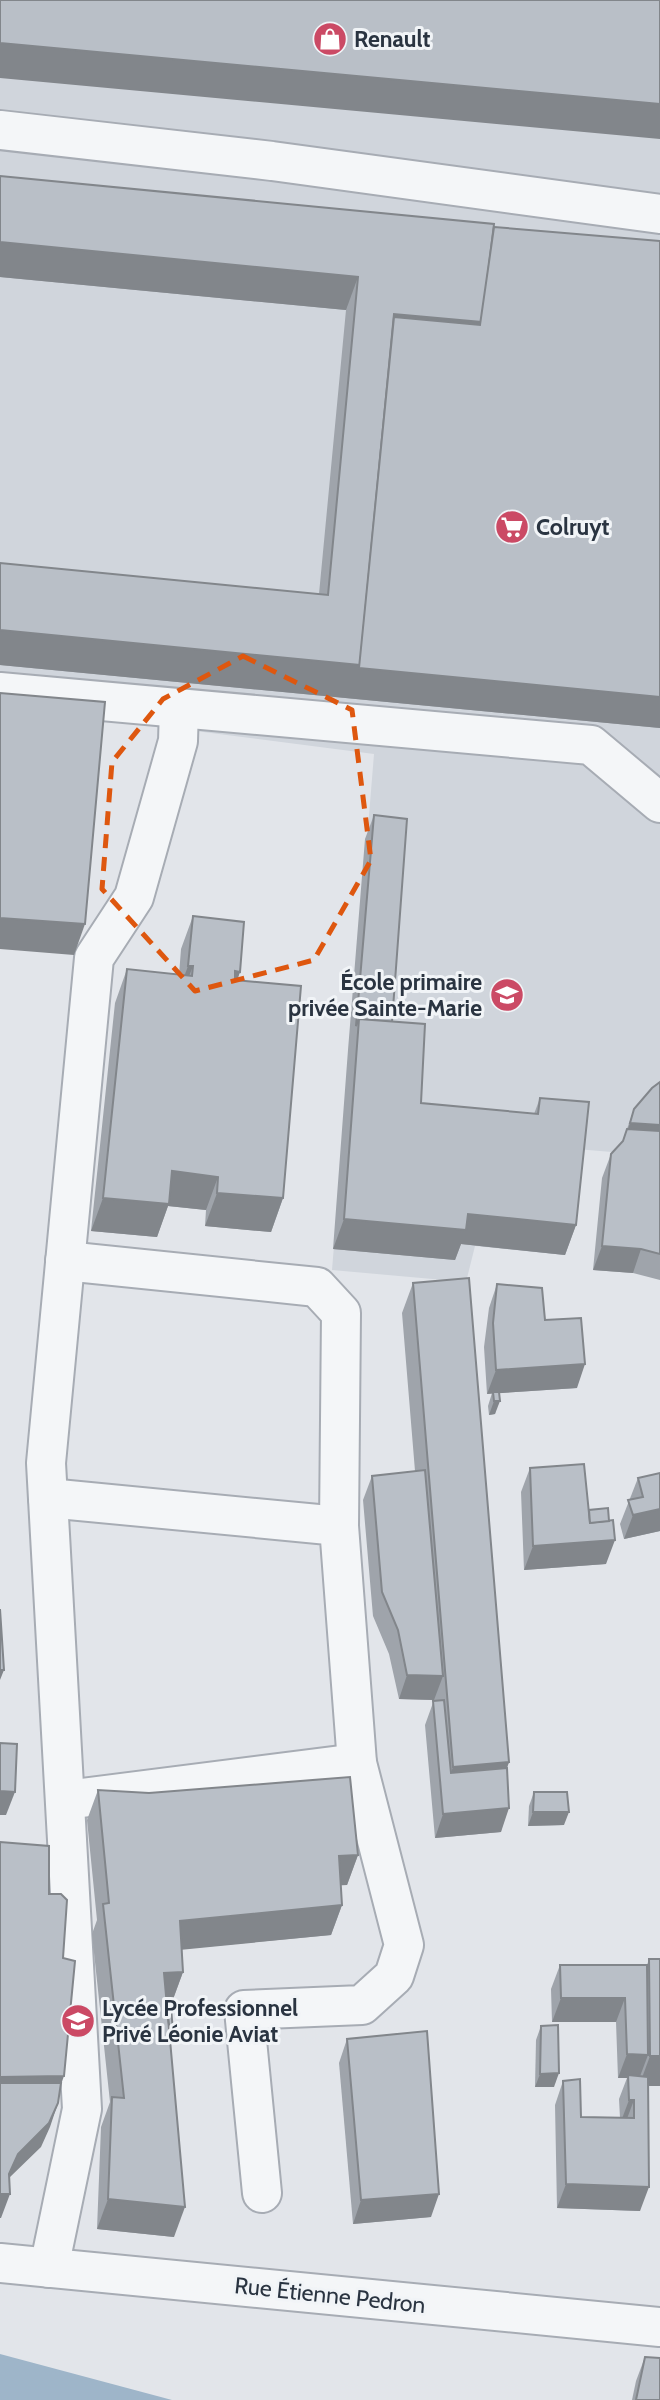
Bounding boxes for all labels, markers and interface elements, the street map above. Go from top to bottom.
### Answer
shop icon: Renault [311,20,349,58]
place label: Renault [354,25,430,53]
supermarket icon: Colruyt [493,508,531,546]
place label: Colruyt [536,513,610,541]
place label: École primaire privée Sainte-Marie [288,968,482,1022]
school or university icon: École primaire privée Sainte-Marie [488,976,526,1014]
place label: Lycée Professionnel Privé Léonie Aviat [102,1994,298,2048]
school or university icon: Lycée Professionnel Privé Léonie Aviat [59,2002,97,2040]
street label: Rue Étienne Pedron [233,2270,427,2319]

